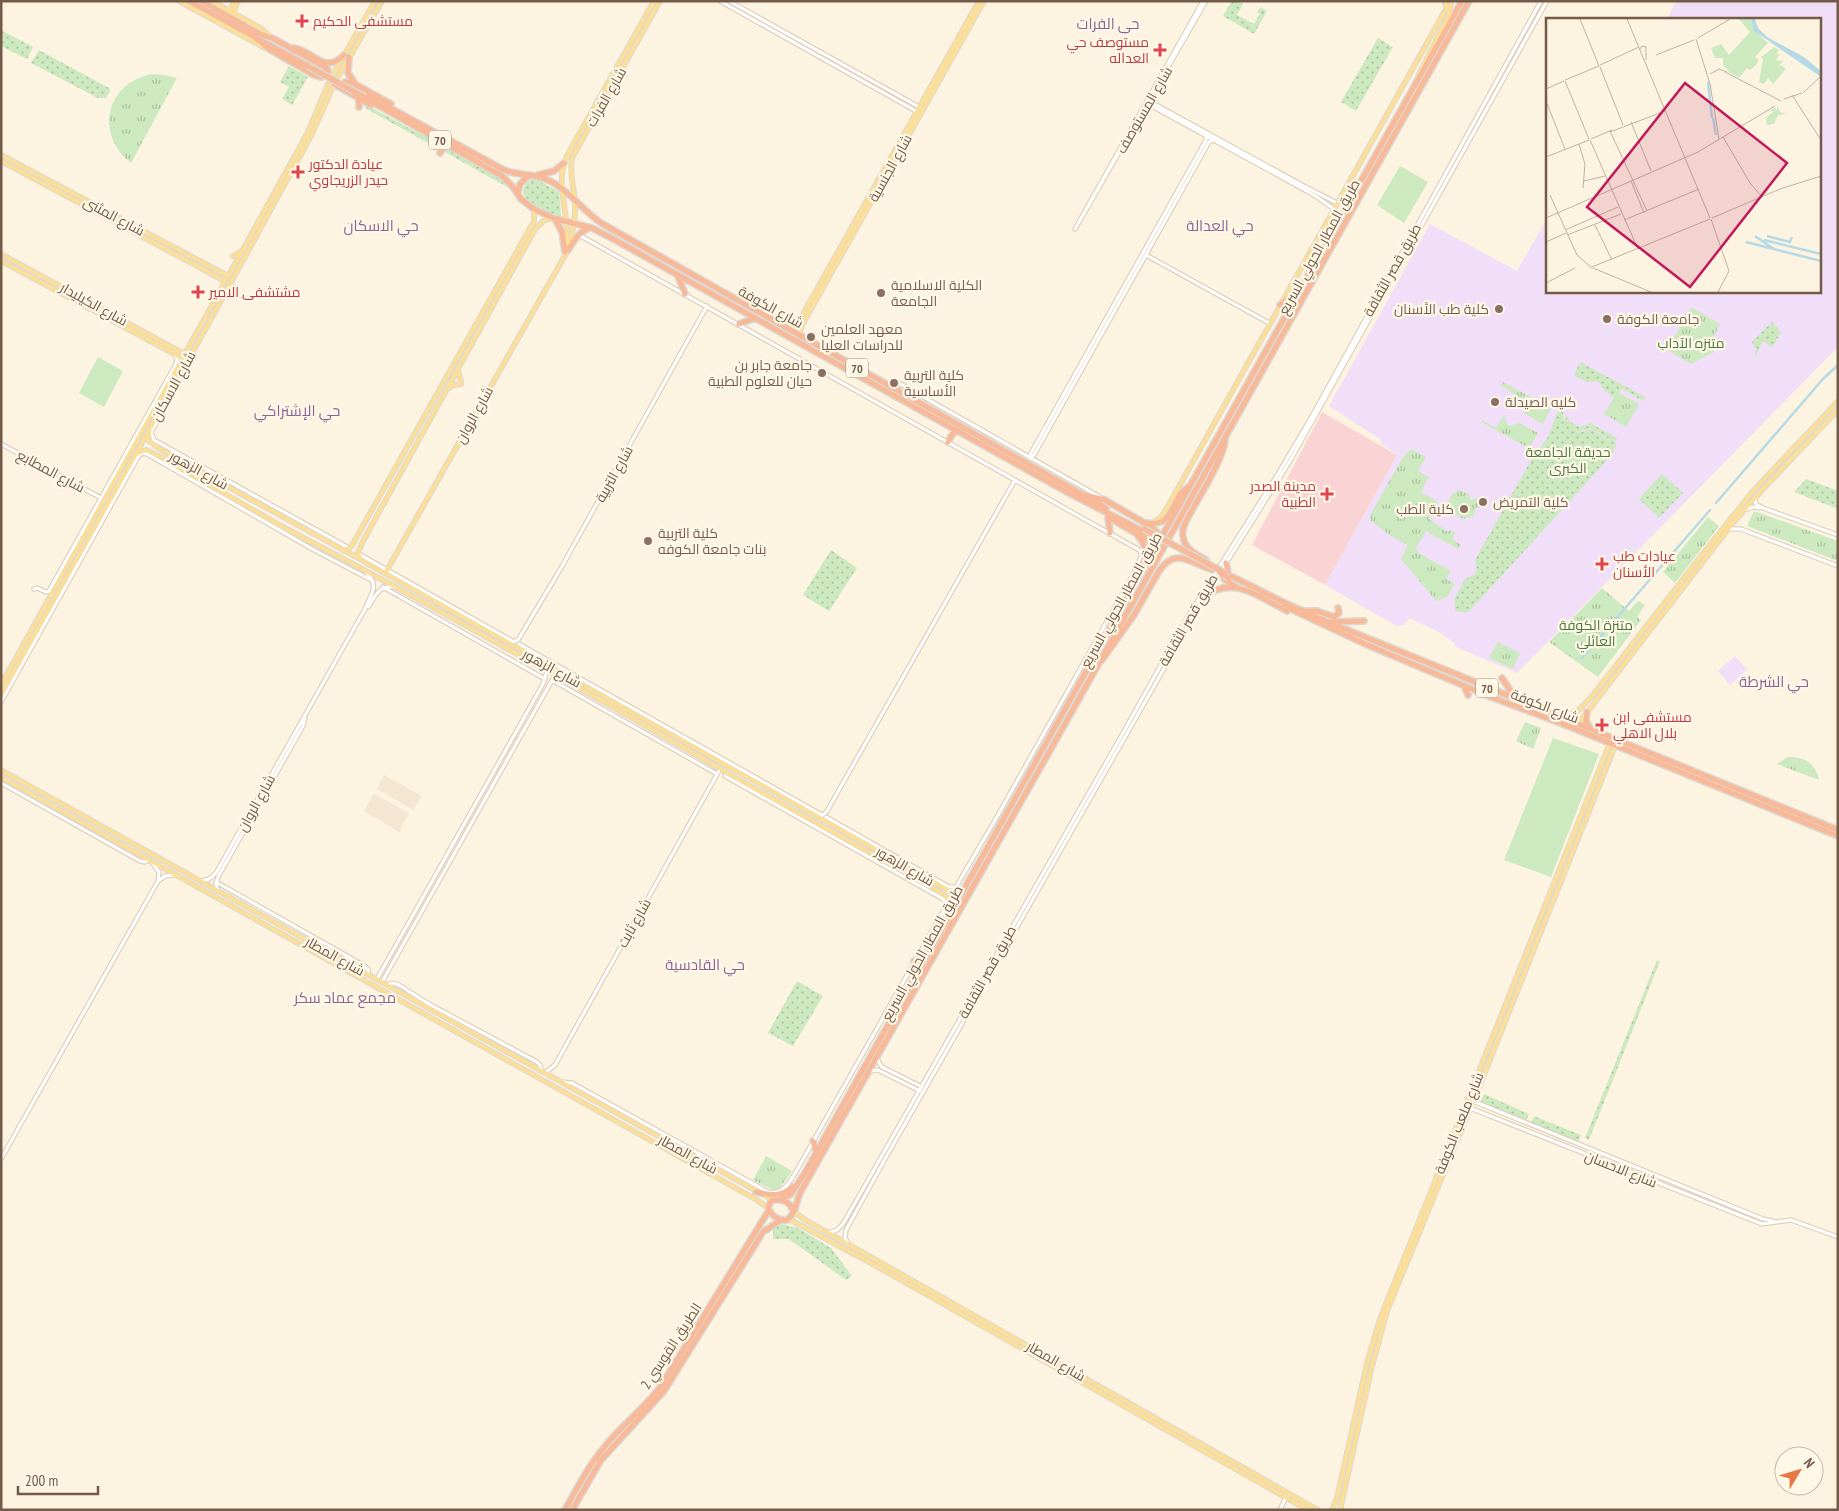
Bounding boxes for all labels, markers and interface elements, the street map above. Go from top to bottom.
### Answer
place label: مستشفى الحكيم [313,12,413,31]
marker: مستشفى الحكيم [295,14,309,28]
district label: حی الفرات [1077,14,1139,34]
inset map [1546,18,1822,292]
place label: مستوصف حي العداله [1066,33,1149,67]
marker: مستوصف حي العداله [1153,43,1167,57]
street label: شارع المستوصف [1112,63,1176,157]
street label: شارع الفرات [582,64,630,130]
road number: 70 [429,130,451,150]
street label: شارع الجنسية [864,131,916,205]
place label: عيادة الدكتور حيدر الزريجاوي [308,155,388,192]
marker: عيادة الدكتور حيدر الزريجاوي [291,165,305,179]
street label: طريق المطار الحولي السريع [1274,176,1366,319]
street label: شارع المثنى [80,192,148,240]
district label: حي الاسكان [343,216,419,238]
district label: حي العدالة [1186,216,1254,238]
street label: طريق قصر الثقافة [1359,220,1425,320]
place label: الكلية الاسلامية الجامعة [891,276,982,310]
street label: شارع الكيليدار [56,278,131,330]
street label: شارع الكوفة [735,282,807,332]
place label: مشتشفى الامير [208,283,301,301]
marker: مشتشفى الامير [191,285,205,299]
marker: الكلية الاسلامية الجامعة [875,287,887,299]
place label: كلية طب الأسنان [1394,300,1489,318]
marker: كلية طب الأسنان [1493,303,1505,315]
place label: جامعة الكوفة [1617,310,1699,328]
marker: جامعة الكوفة [1601,313,1613,325]
place label: معهد العلمين للدراسات العليا [821,320,903,354]
marker: معهد العلمين للدراسات العليا [805,331,817,343]
park label: متنزه الآداب [1658,334,1724,352]
street label: شارع الاسكان [146,348,200,424]
place label: جامعة جابر بن حيان للعلوم الطبية [708,356,812,391]
road number: 70 [846,358,868,378]
place label: كلية التربية الأساسية [904,366,964,400]
marker: جامعة جابر بن حيان للعلوم الطبية [816,367,828,379]
marker: كلية التربية الأساسية [888,377,900,389]
street label: شارع الروان [451,383,497,447]
place label: كليه الصيدلة [1505,393,1576,411]
marker: كليه الصيدلة [1489,396,1501,408]
district label: حي الإشتراكي [254,401,340,423]
street label: شارع التربية [591,443,637,505]
park label: حديقة الجامعة الكبرى [1525,443,1611,477]
street label: شارع المطابع [14,446,88,496]
street label: شارع الزهور [165,446,232,494]
place label: مدينة الصدر الطبية [1249,477,1316,511]
marker: مدينة الصدر الطبية [1320,487,1334,501]
place label: كلية التمريض [1493,493,1569,511]
marker: كلية التمريض [1477,496,1489,508]
place label: كلية الطب [1396,500,1454,518]
marker: كلية الطب [1458,503,1470,515]
place label: كلية التربية بنات جامعة الكوفه [658,524,766,558]
street label: طريق المطار الحولي السريع [1076,529,1168,672]
marker: كلية التربية بنات جامعة الكوفه [642,535,654,547]
place label: عيادات طب الأسنان [1613,547,1676,581]
marker: عيادات طب الأسنان [1595,557,1609,571]
street label: طريق قصر الثقافة [1154,571,1222,669]
park label: متنزة الكوفة العائلي [1559,616,1633,653]
street label: شارع الزهور [518,644,585,692]
district label: حي الشرطة [1739,672,1809,694]
road number: 70 [1476,678,1498,698]
street label: شارع الكوفة [1508,685,1582,727]
place label: مستشفى ابن بلال الاهلي [1613,708,1692,745]
marker: مستشفى ابن بلال الاهلي [1595,718,1609,732]
street label: شارع الروان [233,771,279,835]
street label: شارع الزهور [872,841,938,890]
street label: طريق المطار الحولي السريع [877,882,969,1025]
street label: شارع ثابت [613,895,655,951]
street label: طريق قصر الثقافة [954,922,1020,1022]
street label: شارع المطار [301,932,368,980]
district label: حي القادسية [665,955,745,977]
district label: مجمع عماد سكر [293,988,396,1009]
street label: شارع ملعب الكوفة [1430,1069,1488,1177]
street label: شارع المطار [654,1130,721,1178]
street label: شارع الاحسان [1582,1146,1660,1192]
street label: الطريق القوسي 2 [636,1299,707,1394]
street label: شارع المطار [1022,1336,1089,1385]
north arrow [1774,1446,1824,1496]
text: N [1800,1454,1819,1472]
scale bar [18,1464,98,1496]
text: 200 m [25,1471,58,1490]

